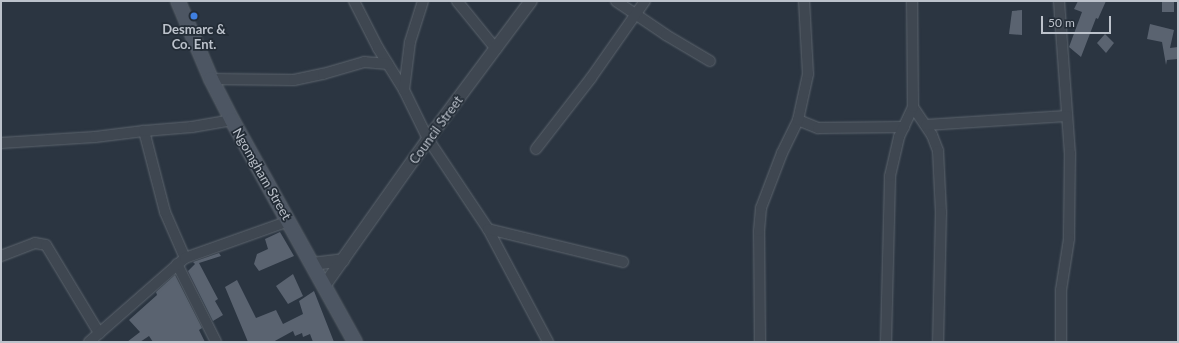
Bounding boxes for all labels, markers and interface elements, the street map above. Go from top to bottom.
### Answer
scale bar [1043,8,1113,34]
marker: Desmarc & Co. Ent. [189,11,199,21]
text: 50 m [1048,15,1075,30]
place label: Desmarc & Co. Ent. [162,22,226,53]
street label: Council Street [406,93,466,167]
street label: Ngomgham Street [229,125,295,223]

